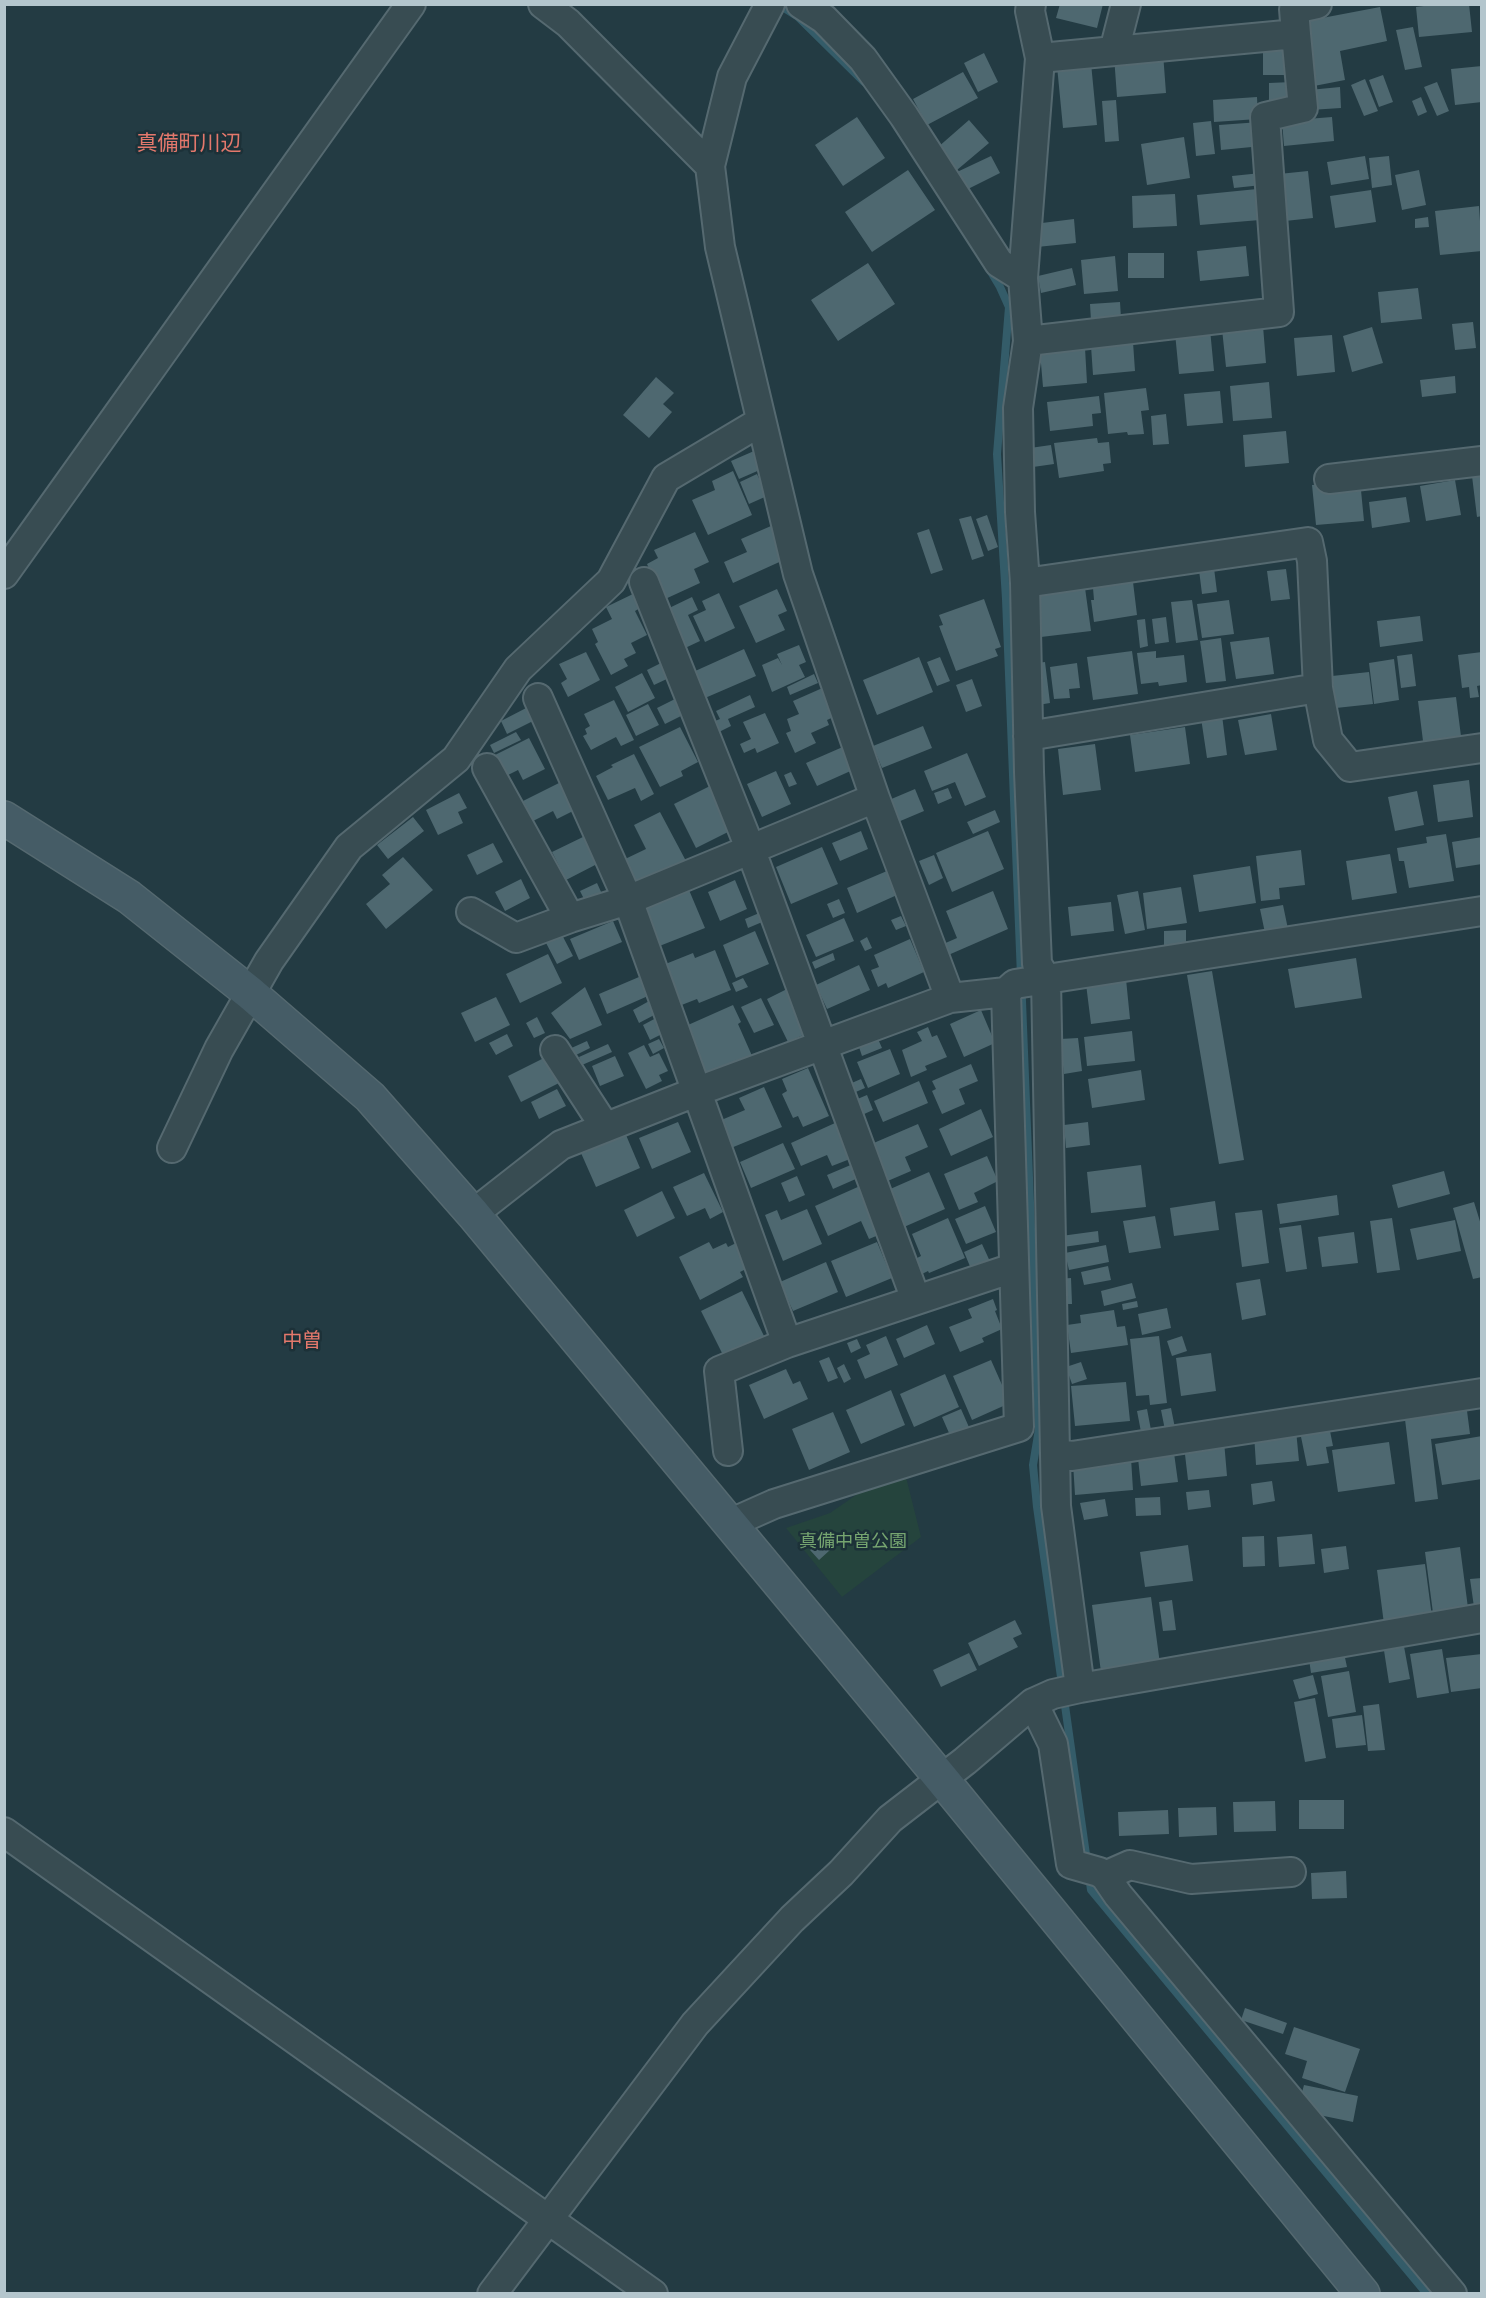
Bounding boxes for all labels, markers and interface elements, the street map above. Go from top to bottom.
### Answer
district label: 真備町川辺 [137,132,241,158]
district label: 中曽 [282,1330,322,1354]
park label: 真備中曽公園 [799,1531,907,1553]

